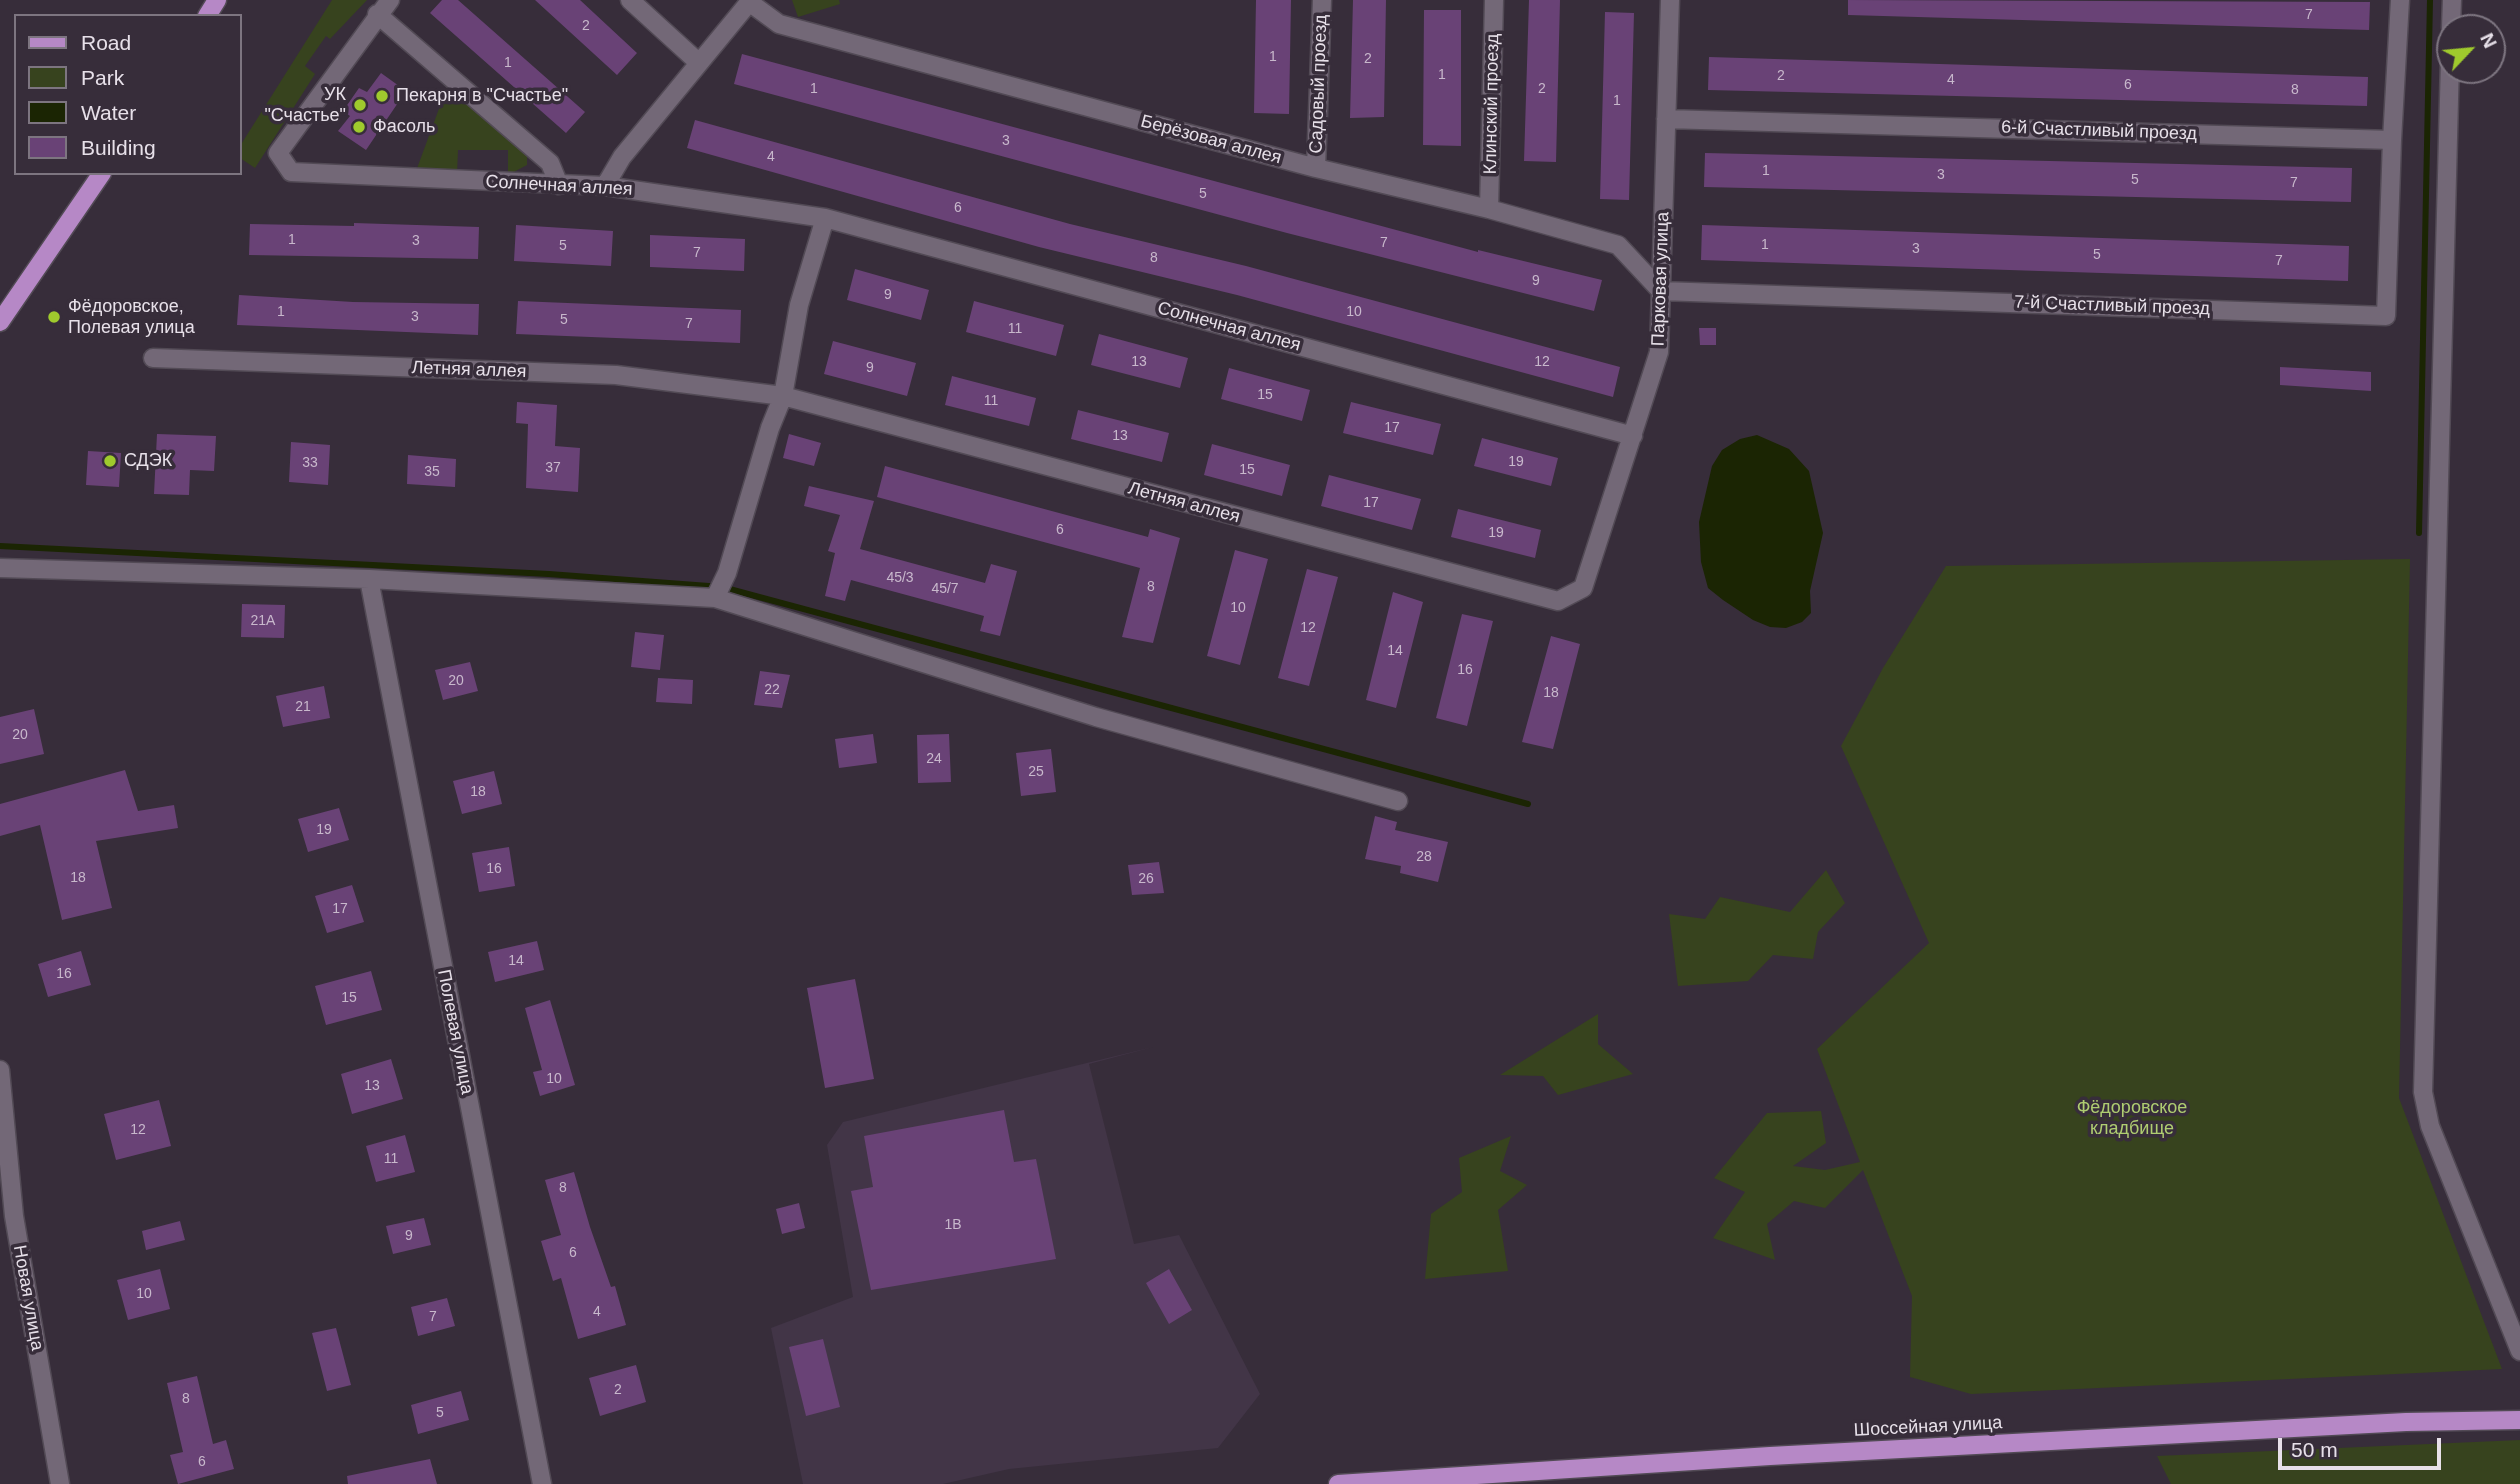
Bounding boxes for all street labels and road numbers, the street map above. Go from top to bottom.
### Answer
street label: Садовый проезд [1306,14,1332,154]
street label: Клинский проезд [1480,33,1504,175]
street label: Берёзовая аллея [1138,111,1284,169]
street label: 6-й Счастливый проезд [2001,117,2197,145]
street label: Солнечная аллея [485,171,633,201]
street label: Парковая улица [1648,211,1674,347]
street label: 7-й Счастливый проезд [2014,292,2210,320]
street label: Солнечная аллея [1155,298,1303,356]
street label: Летняя аллея [411,357,527,383]
street label: Летняя аллея [1126,478,1242,528]
street label: Полевая улица [432,968,478,1096]
street label: Новая улица [8,1244,48,1352]
street label: Шоссейная улица [1853,1412,2003,1442]

